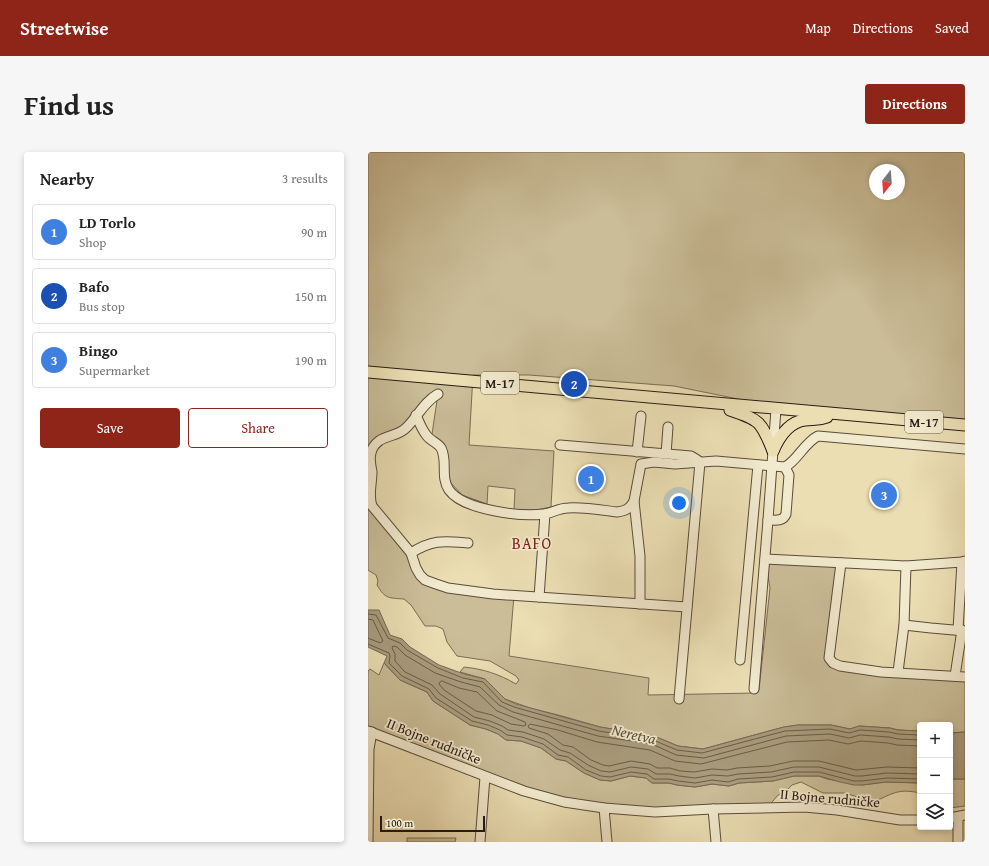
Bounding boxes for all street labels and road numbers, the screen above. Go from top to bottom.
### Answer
road number: M-17 [481,372,519,394]
road number: M-17 [905,411,943,433]
street label: II Bojne rudničke [384,713,485,769]
street label: II Bojne rudničke [779,784,881,812]

